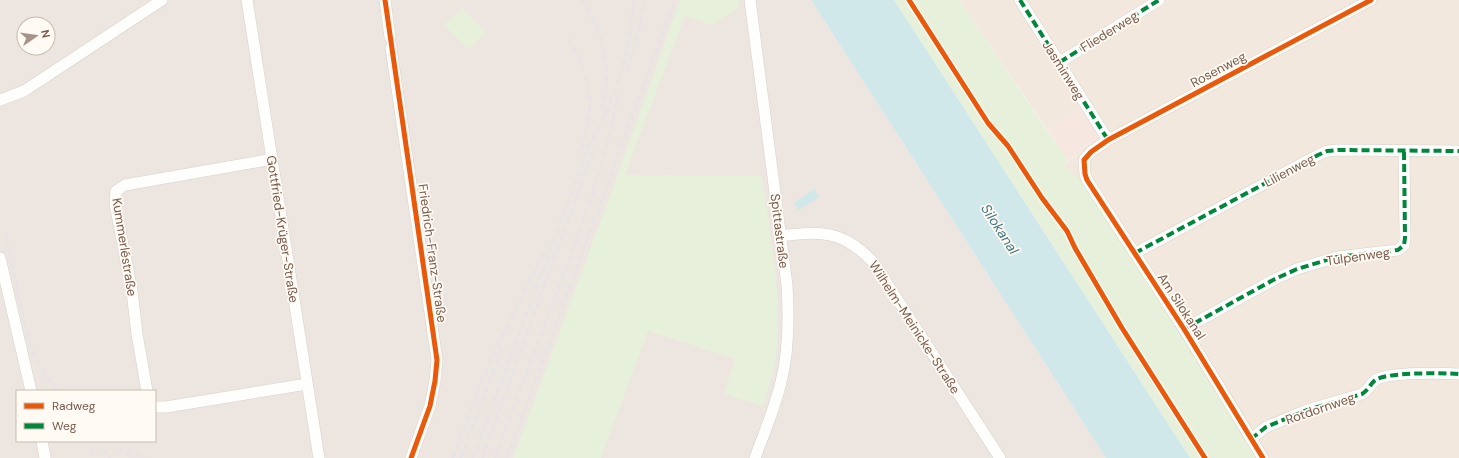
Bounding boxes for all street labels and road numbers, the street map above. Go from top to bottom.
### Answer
street label: Fliederweg [1077,7,1141,56]
street label: Jasminweg [1039,38,1088,103]
street label: Rosenweg [1187,48,1249,91]
street label: Lilienweg [1261,150,1318,191]
street label: Gottfried-Krüger-Straße [262,154,303,304]
street label: Friedrich-Franz-Straße [414,183,451,324]
street label: Spittastraße [766,193,793,269]
street label: Kummerléstraße [108,197,141,298]
street label: Tulpenweg [1325,244,1391,269]
street label: Wilhelm-Meinicke-Straße [865,258,964,397]
street label: Am Silokanal [1154,270,1209,343]
street label: Rotdornweg [1283,389,1357,428]

